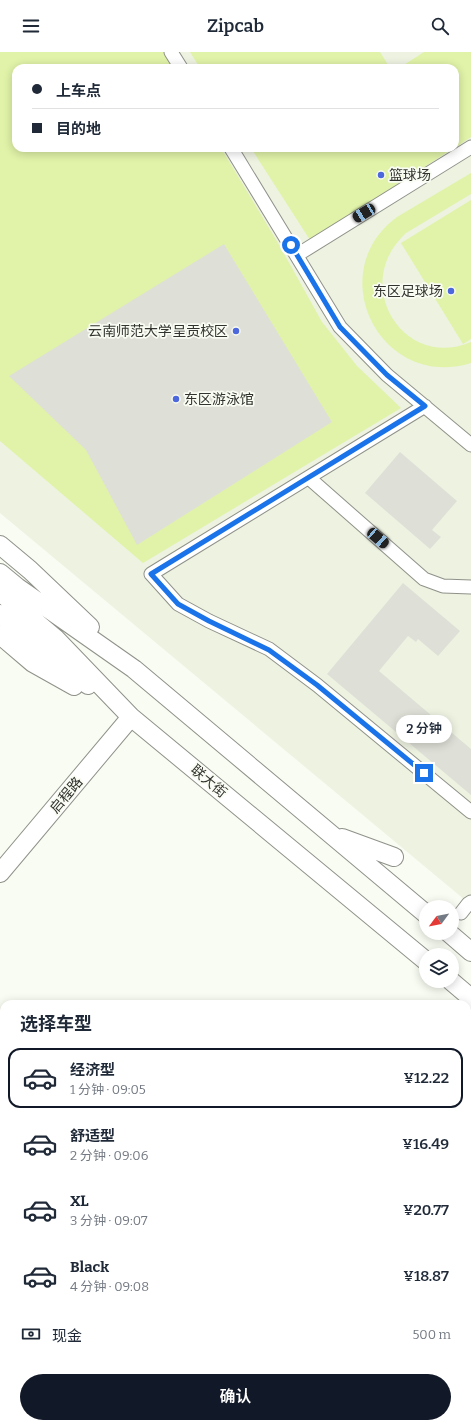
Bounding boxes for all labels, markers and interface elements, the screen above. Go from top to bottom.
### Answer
icon: menu [20,15,42,37]
text: Zipcab [207,15,264,37]
icon: search [429,15,451,37]
text: 上车点 [56,82,101,100]
text: 目的地 [56,120,101,138]
place label: 篮球场 [389,167,431,184]
marker: 篮球场 [376,170,386,180]
car [351,202,377,224]
route start [282,236,300,254]
place label: 东区足球场 [373,283,443,300]
marker: 东区足球场 [446,286,456,296]
place label: 云南师范大学呈贡校区 [88,323,228,340]
marker: 云南师范大学呈贡校区 [231,326,241,336]
place label: 东区游泳馆 [184,391,254,408]
marker: 东区游泳馆 [171,394,181,404]
car [365,526,391,550]
callout: 2 分钟 [396,715,452,743]
text: 2 分钟 [406,721,442,736]
street label: 联大街 [187,761,230,801]
route end [415,764,433,782]
street label: 启程路 [46,774,86,817]
north arrow [419,900,459,940]
map controls [419,900,459,988]
button: layers [419,948,459,988]
text: 选择车型 [20,1013,92,1035]
icon: car [22,1060,58,1096]
text: 经济型 [70,1061,115,1079]
text: ¥12.22 [404,1069,449,1087]
text: 1 分钟 · 09:05 [70,1082,146,1097]
icon: car [22,1126,58,1162]
text: 舒适型 [70,1127,115,1145]
text: ¥16.49 [402,1135,449,1153]
text: 2 分钟 · 09:06 [70,1148,148,1163]
icon: car [22,1192,58,1228]
text: XL [70,1192,89,1210]
text: ¥20.77 [403,1201,449,1219]
text: 3 分钟 · 09:07 [70,1213,148,1228]
icon: car [22,1258,58,1294]
text: Black [70,1258,109,1276]
text: ¥18.87 [403,1267,449,1285]
text: 4 分钟 · 09:08 [70,1279,149,1294]
icon: cash [20,1323,42,1345]
text: 现金 [52,1327,82,1345]
text: 500 m [412,1327,451,1342]
button: 确认 [20,1374,451,1420]

